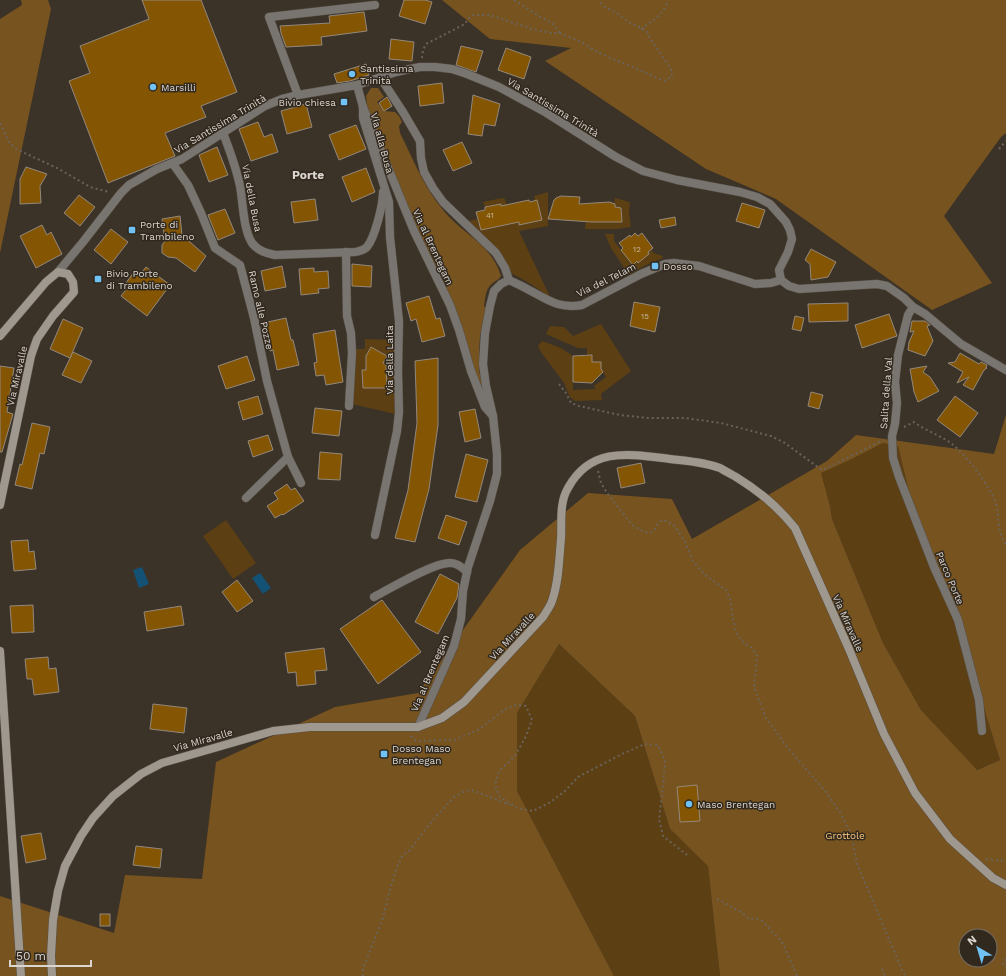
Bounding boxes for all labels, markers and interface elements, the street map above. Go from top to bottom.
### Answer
place label: Santissima Trinità [360,63,414,86]
marker: Santissima Trinità [347,69,357,79]
street label: Via Santissima Trinità [505,75,601,139]
marker: Marsilli [148,82,158,92]
place label: Marsilli [161,82,196,93]
street label: Via Santissima Trinità [172,92,268,156]
place label: Bivio chiesa [278,97,336,108]
marker: Bivio chiesa [339,97,349,107]
street label: Via alla Busa [369,112,395,175]
street label: Via della Busa [240,163,264,233]
district label: Porte [292,168,324,182]
street label: Via al Brentegam [411,207,455,287]
house number: 41 [486,211,494,220]
place label: Porte di Trambileno [140,219,194,242]
marker: Porte di Trambileno [127,225,137,235]
house number: 12 [633,245,641,254]
street label: Via del Telam [574,261,638,299]
marker: Dosso [650,261,660,271]
place label: Dosso [663,261,693,272]
place label: Bivio Porte di Trambileno [106,268,173,291]
street label: Ramo alle Pozze [247,270,275,351]
marker: Bivio Porte di Trambileno [93,274,103,284]
house number: 15 [641,312,649,321]
street label: Via della Laita [384,325,395,395]
street label: Via Miravalle [5,345,29,407]
street label: Salita della Val [878,357,894,429]
street label: Parco Porte [934,550,966,606]
street label: Via Miravalle [831,593,866,653]
street label: Via Miravalle [487,610,537,662]
street label: Via al Brentegam [409,633,451,713]
street label: Via Miravalle [172,726,234,754]
place label: Dosso Maso Brentegan [392,743,451,766]
marker: Dosso Maso Brentegan [379,749,389,759]
marker: Maso Brentegan [684,799,694,809]
place label: Maso Brentegan [697,799,775,810]
park label: Grottole [825,830,865,841]
north arrow [958,928,998,968]
text: N [965,933,979,948]
scale bar [10,942,91,968]
text: 50 m [16,949,46,963]

